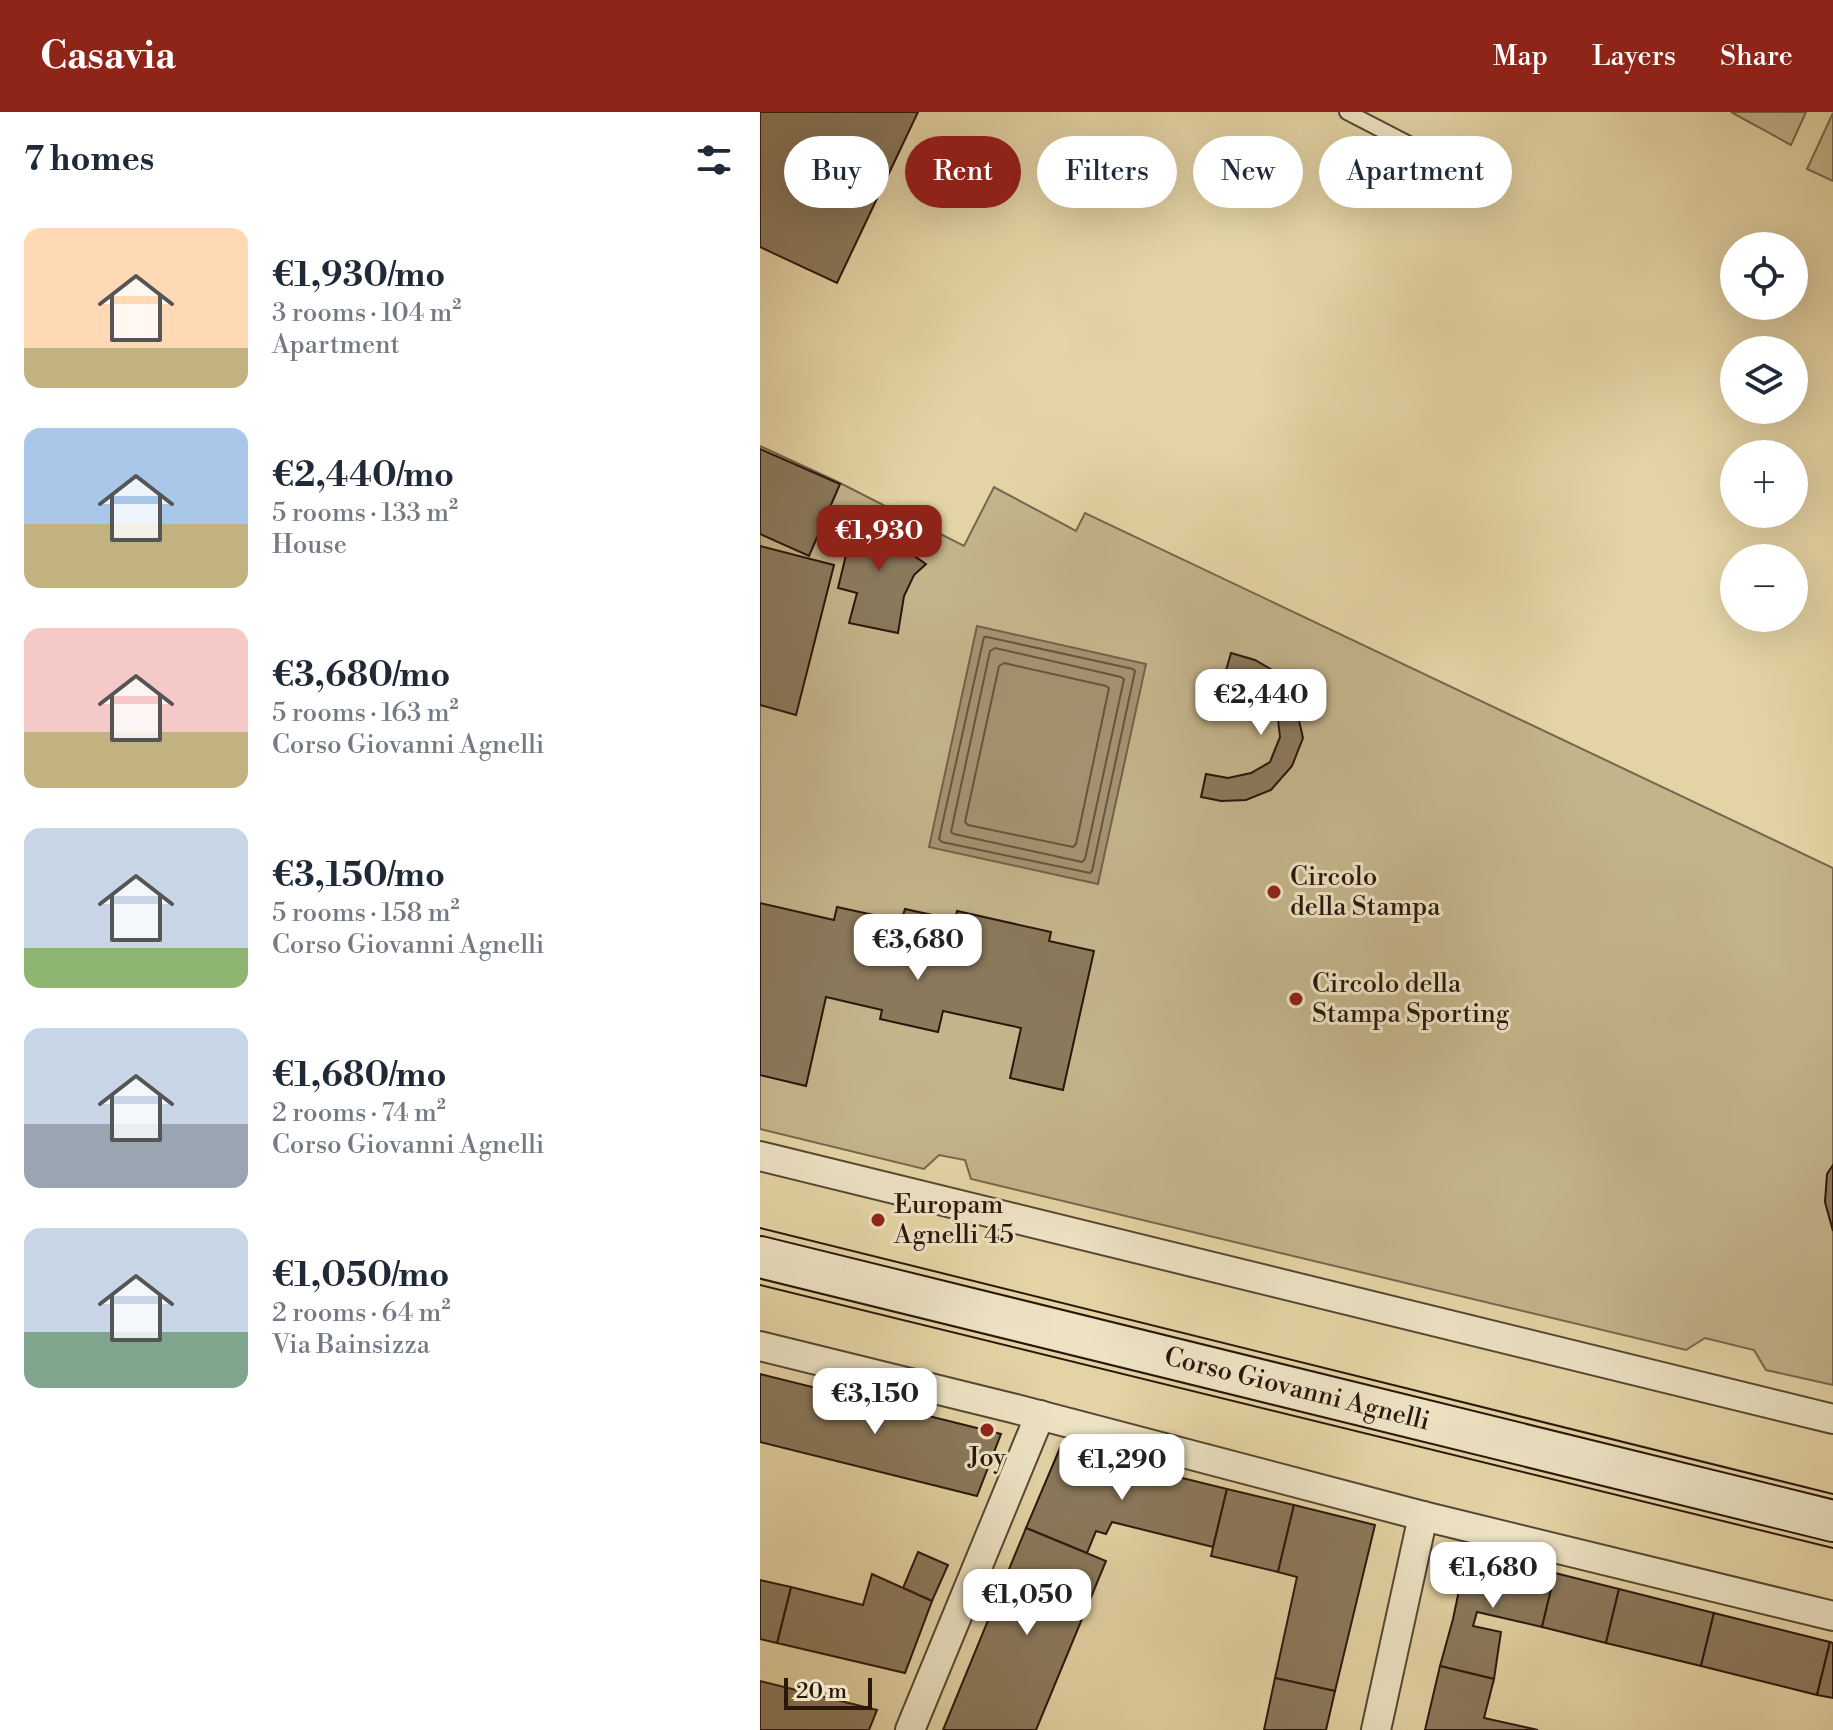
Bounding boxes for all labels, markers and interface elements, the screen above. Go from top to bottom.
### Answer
text: Casavia [40,33,176,80]
text: Map [1493,39,1548,74]
text: Layers [1592,39,1676,74]
text: Share [1720,39,1793,74]
chip: Buy [784,136,889,208]
chip: Rent [905,136,1021,208]
chip: Filters [1037,136,1177,208]
chip: New [1193,136,1303,208]
chip: Apartment [1319,136,1512,208]
icon: filters [692,138,736,182]
text: 7 homes [24,139,154,181]
map controls [1720,232,1808,632]
button: locate [1720,232,1808,320]
text: €1,930/mo [272,255,445,297]
icon: home [88,260,184,356]
text: 3 rooms · 104 m² [272,297,461,329]
text: Apartment [272,329,400,361]
button: layers [1720,336,1808,424]
button: + [1720,440,1808,528]
text: €2,440/mo [272,455,454,497]
icon: home [88,460,184,556]
text: 5 rooms · 133 m² [272,497,458,529]
pin: €1,930 [814,505,944,573]
text: €1,930 [835,515,923,547]
text: House [272,529,347,561]
button: − [1720,544,1808,632]
text: €3,680/mo [272,655,450,697]
icon: home [88,660,184,756]
pin: €2,440 [1196,669,1326,737]
text: €2,440 [1213,679,1309,711]
text: 5 rooms · 163 m² [272,697,459,729]
text: Corso Giovanni Agnelli [272,729,544,761]
text: €3,150/mo [272,855,445,897]
icon: home [88,860,184,956]
place label: Circolo della Stampa [1290,861,1441,923]
marker: Circolo della Stampa [1265,883,1283,901]
text: 5 rooms · 158 m² [272,897,460,929]
pin: €3,680 [853,914,983,982]
text: €3,680 [872,924,964,956]
text: Corso Giovanni Agnelli [272,929,544,961]
place label: Circolo della Stampa Sporting [1312,968,1510,1030]
marker: Circolo della Stampa Sporting [1287,990,1305,1008]
text: €1,680/mo [272,1055,447,1097]
icon: home [88,1060,184,1156]
text: 2 rooms · 74 m² [272,1097,446,1129]
text: Corso Giovanni Agnelli [272,1129,544,1161]
place label: Europam Agnelli 45 [893,1189,1014,1251]
marker: Europam Agnelli 45 [869,1211,887,1229]
text: €1,050/mo [272,1255,449,1297]
icon: home [88,1260,184,1356]
text: 2 rooms · 64 m² [272,1297,451,1329]
text: Via Bainsizza [272,1329,430,1361]
street label: Corso Giovanni Agnelli [1161,1341,1433,1437]
pin: €3,150 [810,1368,940,1436]
text: €3,150 [831,1378,919,1410]
marker: Joy [978,1421,996,1439]
pin: €1,290 [1057,1434,1187,1502]
place label: Joy [967,1442,1006,1474]
text: €1,290 [1077,1444,1167,1476]
pin: €1,680 [1428,1542,1558,1610]
text: €1,680 [1448,1552,1538,1584]
pin: €1,050 [962,1569,1092,1637]
text: €1,050 [981,1579,1073,1611]
scale bar [784,1674,872,1710]
text: 20 m [796,1678,847,1705]

